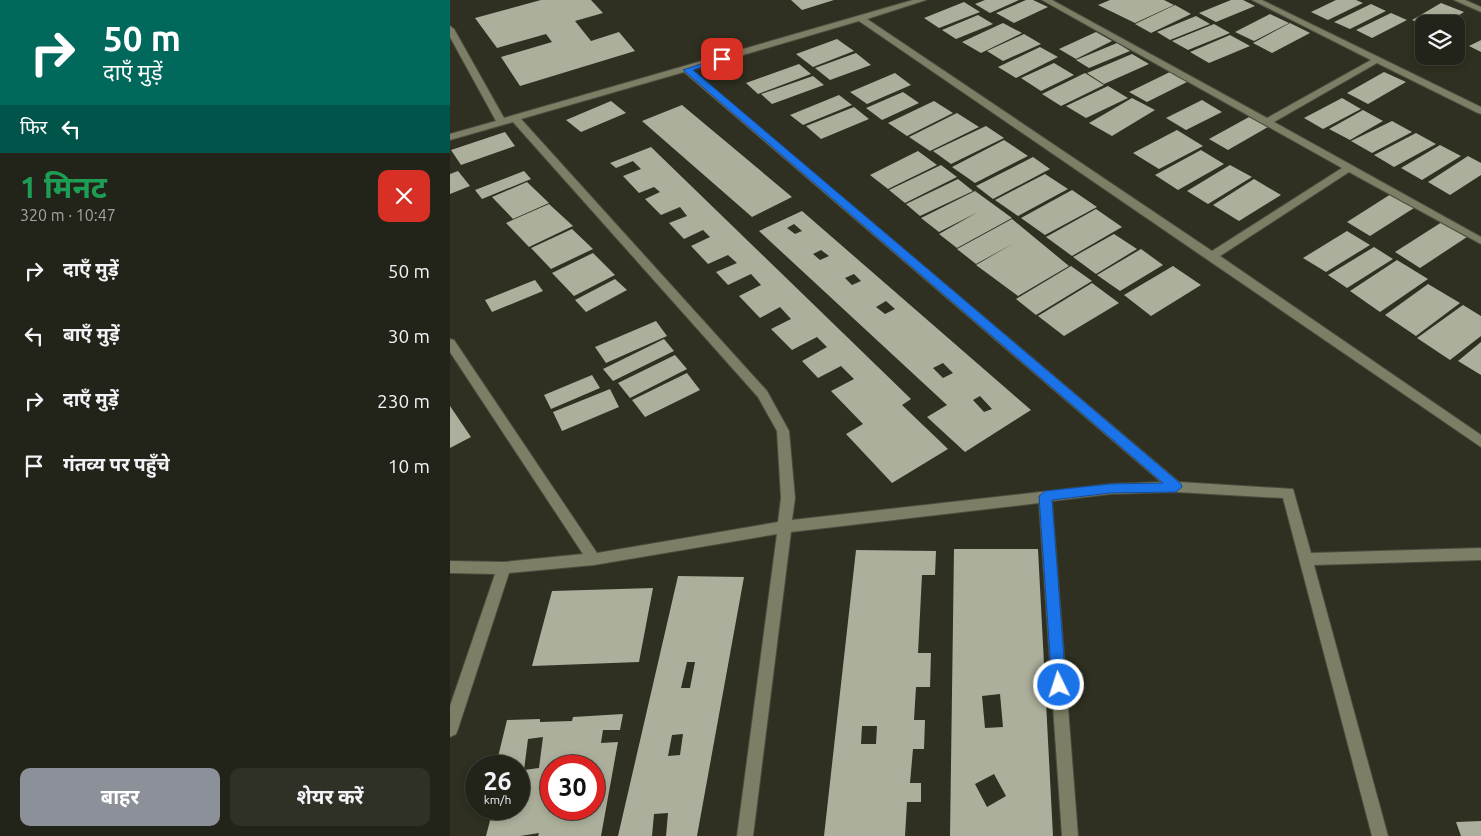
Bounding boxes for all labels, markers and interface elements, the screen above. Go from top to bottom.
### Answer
map controls [1415,15,1465,65]
button: layers [1415,15,1465,65]
text: 50 m [103,18,181,58]
icon: right [20,20,85,85]
pin [701,38,743,80]
icon: arrive [708,45,736,73]
text: दाएँ मुड़ें [103,59,163,84]
icon: left [57,115,85,143]
text: फिर [20,116,47,138]
text: 1 मिनट [20,170,107,204]
button: close [378,170,430,222]
text: 320 m · 10:47 [20,206,116,224]
icon: right [20,257,48,285]
text: दाएँ मुड़ें [63,258,119,280]
text: 50 m [388,260,430,282]
icon: left [20,322,48,350]
text: बाएँ मुड़ें [63,323,120,345]
text: 30 m [388,325,430,347]
icon: right [20,387,48,415]
text: दाएँ मुड़ें [63,388,119,410]
text: 230 m [377,390,430,412]
icon: arrive [20,452,48,480]
text: गंतव्य पर पहुँचे [63,453,170,475]
text: 10 m [388,455,430,477]
position arrow [1032,658,1084,710]
speed limit sign: 30 [540,755,605,820]
text: 26 [483,767,512,795]
button: बाहर [20,768,220,826]
button: शेयर करें [230,768,430,826]
text: km/h [484,793,511,806]

